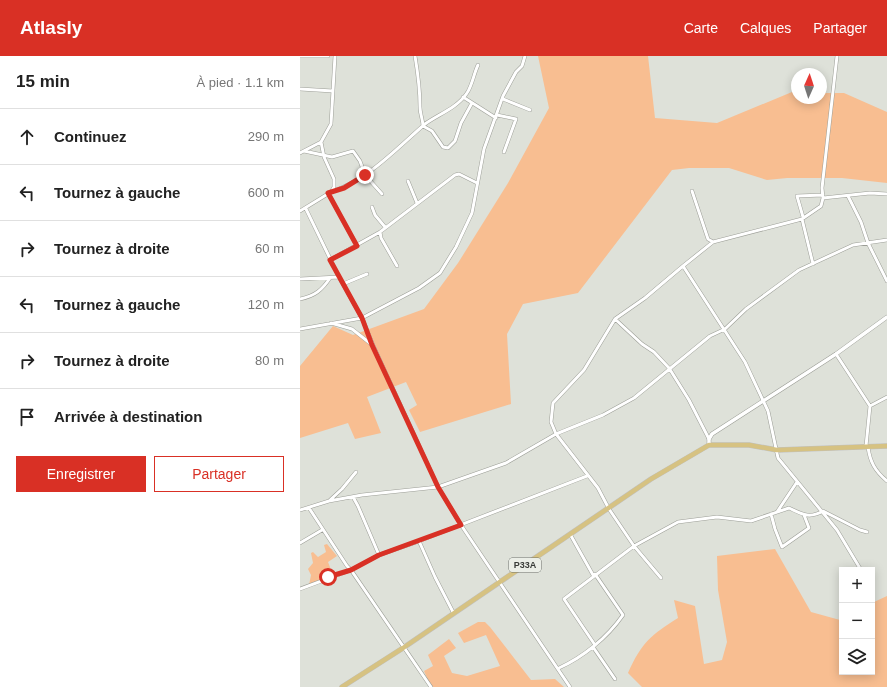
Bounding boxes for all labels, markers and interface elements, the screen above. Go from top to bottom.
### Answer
text: Atlasly [20,17,82,38]
text: Carte [684,20,718,36]
text: Calques [740,20,791,36]
text: Partager [813,20,867,36]
north arrow [791,68,827,104]
text: 15 min [16,72,70,91]
text: À pied · 1.1 km [197,75,284,90]
icon: ahead [16,126,38,148]
text: Continuez [54,128,127,145]
text: 290 m [248,129,284,144]
route end [356,166,374,184]
icon: left [16,182,38,204]
text: Tournez à gauche [54,184,180,201]
text: 600 m [248,185,284,200]
icon: right [16,238,38,260]
text: Tournez à droite [54,240,170,257]
text: 60 m [255,241,284,256]
icon: left [16,294,38,316]
text: Tournez à gauche [54,296,180,313]
text: 120 m [248,297,284,312]
icon: right [16,350,38,372]
text: Tournez à droite [54,352,170,369]
text: 80 m [255,353,284,368]
icon: arrive [16,406,38,428]
text: Arrivée à destination [54,408,202,425]
button: Enregistrer [16,456,146,492]
button: Partager [154,456,284,492]
road number: P33A [509,558,541,572]
map controls [839,567,875,675]
button: + [839,567,875,603]
route start [319,568,337,586]
button: − [839,603,875,639]
button: layers [839,639,875,675]

